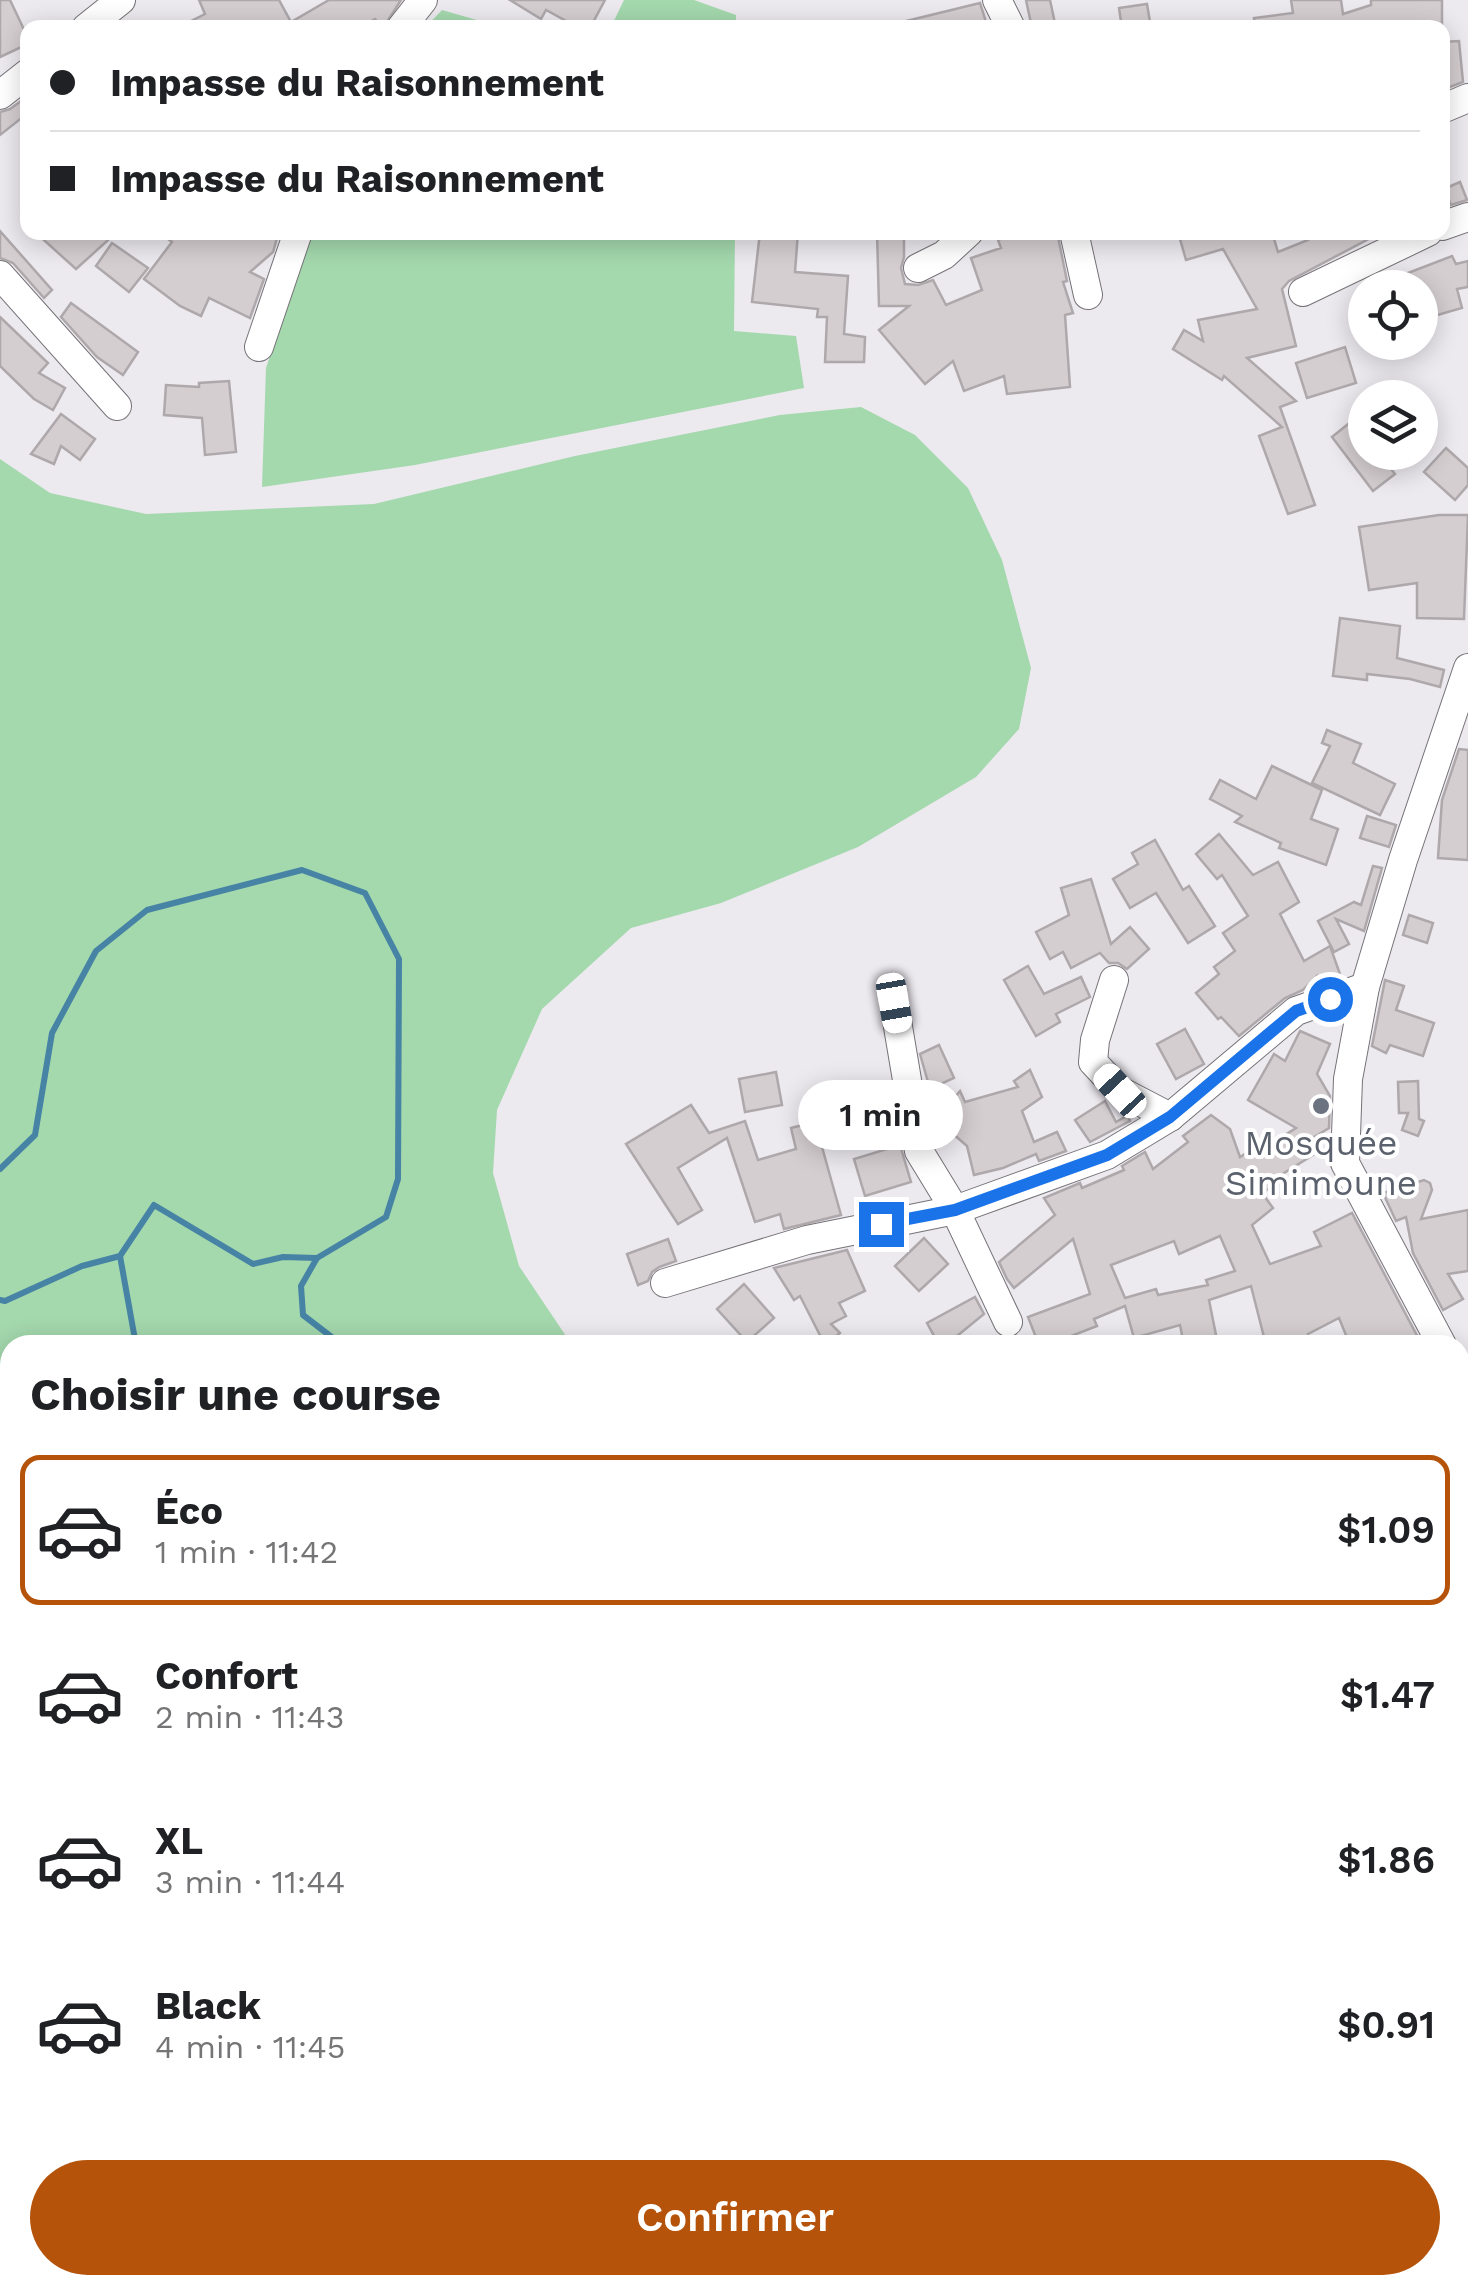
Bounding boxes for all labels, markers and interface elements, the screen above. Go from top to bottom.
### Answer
text: Impasse du Raisonnement [110,61,604,105]
text: Impasse du Raisonnement [110,157,604,201]
map controls [1348,270,1438,470]
button: locate [1348,270,1438,360]
button: layers [1348,380,1438,470]
car [874,971,914,1035]
route start [1308,977,1353,1022]
car [1089,1059,1151,1123]
callout: 1 min [798,1079,964,1149]
marker: Mosquée Simimoune [1310,1095,1332,1117]
text: 1 min [839,1096,922,1134]
place label: Mosquée Simimoune [1225,1122,1417,1204]
route end [859,1202,904,1247]
text: Choisir une course [30,1368,441,1421]
icon: car [35,1485,125,1575]
text: Éco [155,1489,223,1533]
text: $1.09 [1337,1508,1435,1552]
text: 1 min · 11:42 [155,1533,338,1571]
icon: car [35,1650,125,1740]
text: Confort [155,1654,298,1698]
text: $1.47 [1340,1673,1435,1717]
text: 2 min · 11:43 [155,1698,344,1736]
icon: car [35,1815,125,1905]
text: XL [155,1819,203,1863]
text: $1.86 [1337,1838,1435,1882]
text: 3 min · 11:44 [155,1863,345,1901]
icon: car [35,1980,125,2070]
text: Black [155,1984,261,2028]
text: $0.91 [1337,2003,1435,2047]
text: 4 min · 11:45 [155,2028,345,2066]
button: Confirmer [30,2160,1440,2275]

